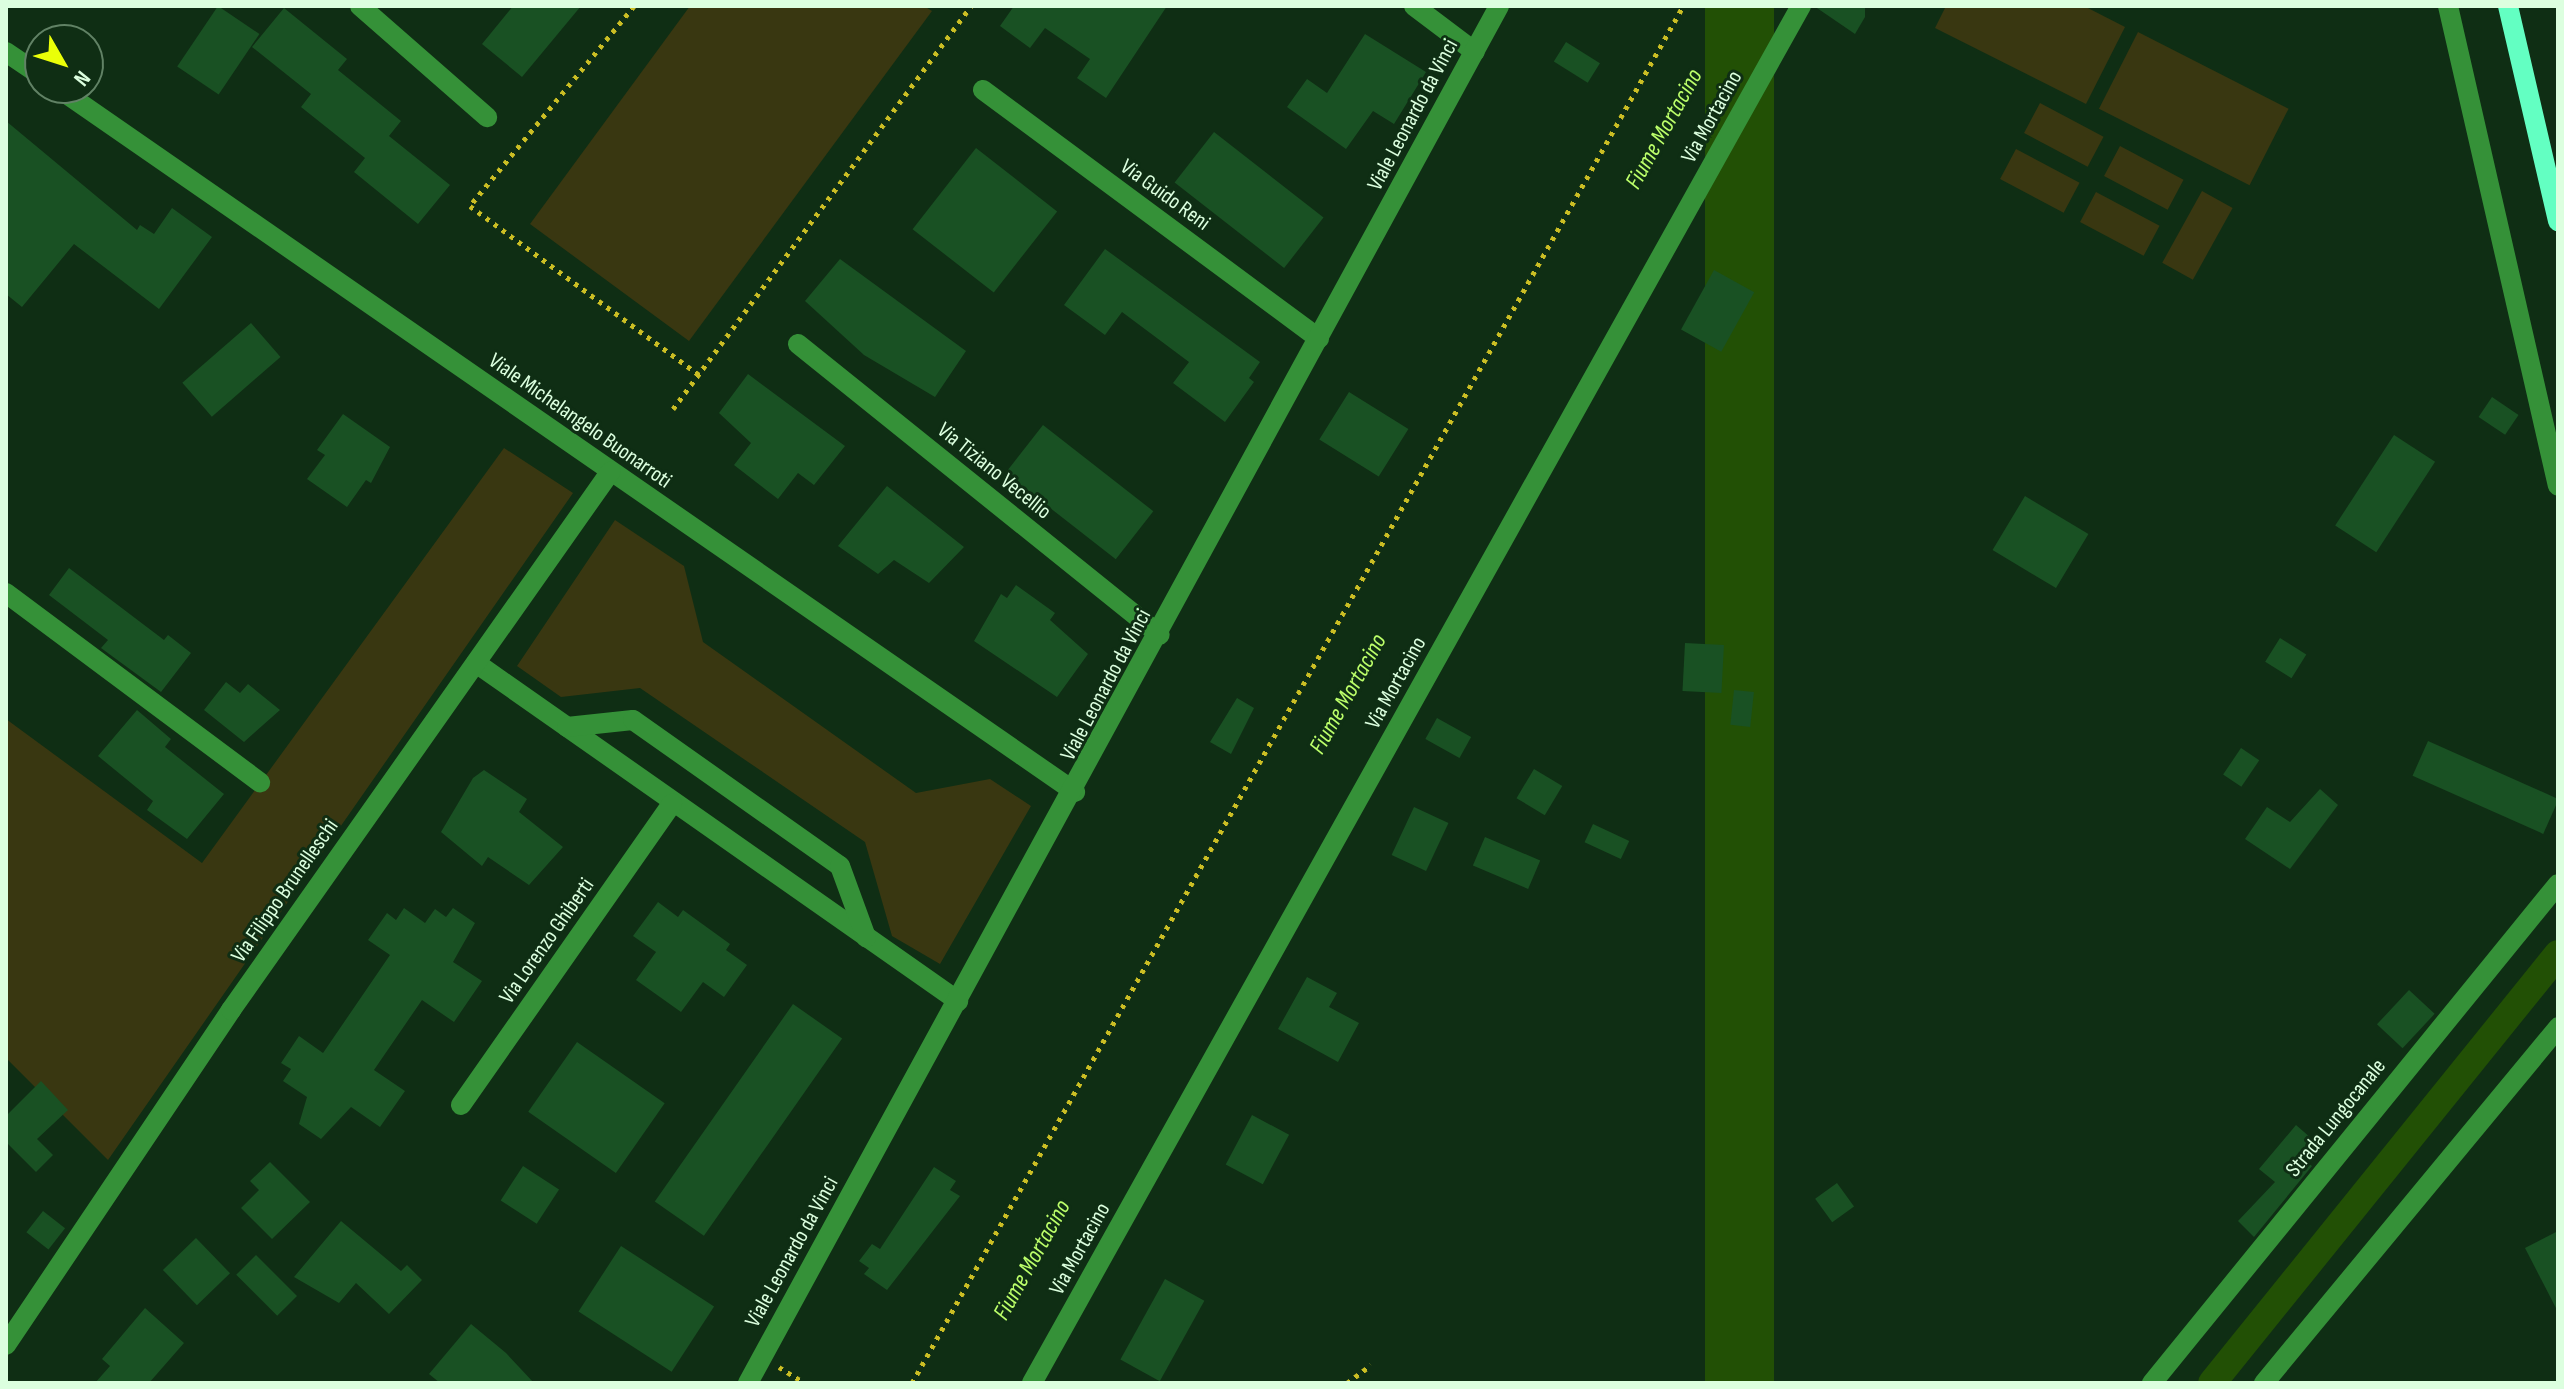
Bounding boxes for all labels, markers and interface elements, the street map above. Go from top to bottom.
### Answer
north arrow [24,24,104,104]
street label: Viale Leonardo da Vinci [1362,35,1464,195]
water label: Fiume Mortacino [1619,64,1709,194]
text: N [67,65,96,91]
street label: Via Mortacino [1676,66,1748,168]
street label: Via Guido Reni [1115,154,1215,236]
street label: Viale Michelangelo Buonarroti [483,348,677,494]
street label: Via Tiziano Vecellio [932,417,1056,525]
street label: Viale Leonardo da Vinci [1055,605,1157,765]
water label: Fiume Mortacino [1303,629,1393,759]
street label: Via Mortacino [1360,632,1432,734]
street label: Via Filippo Brunelleschi [226,814,344,968]
street label: Via Lorenzo Ghiberti [494,873,600,1009]
street label: Strada Lungocanale [2280,1054,2392,1182]
street label: Viale Leonardo da Vinci [740,1172,844,1332]
water label: Fiume Mortacino [987,1195,1077,1325]
street label: Via Mortacino [1044,1198,1116,1300]

